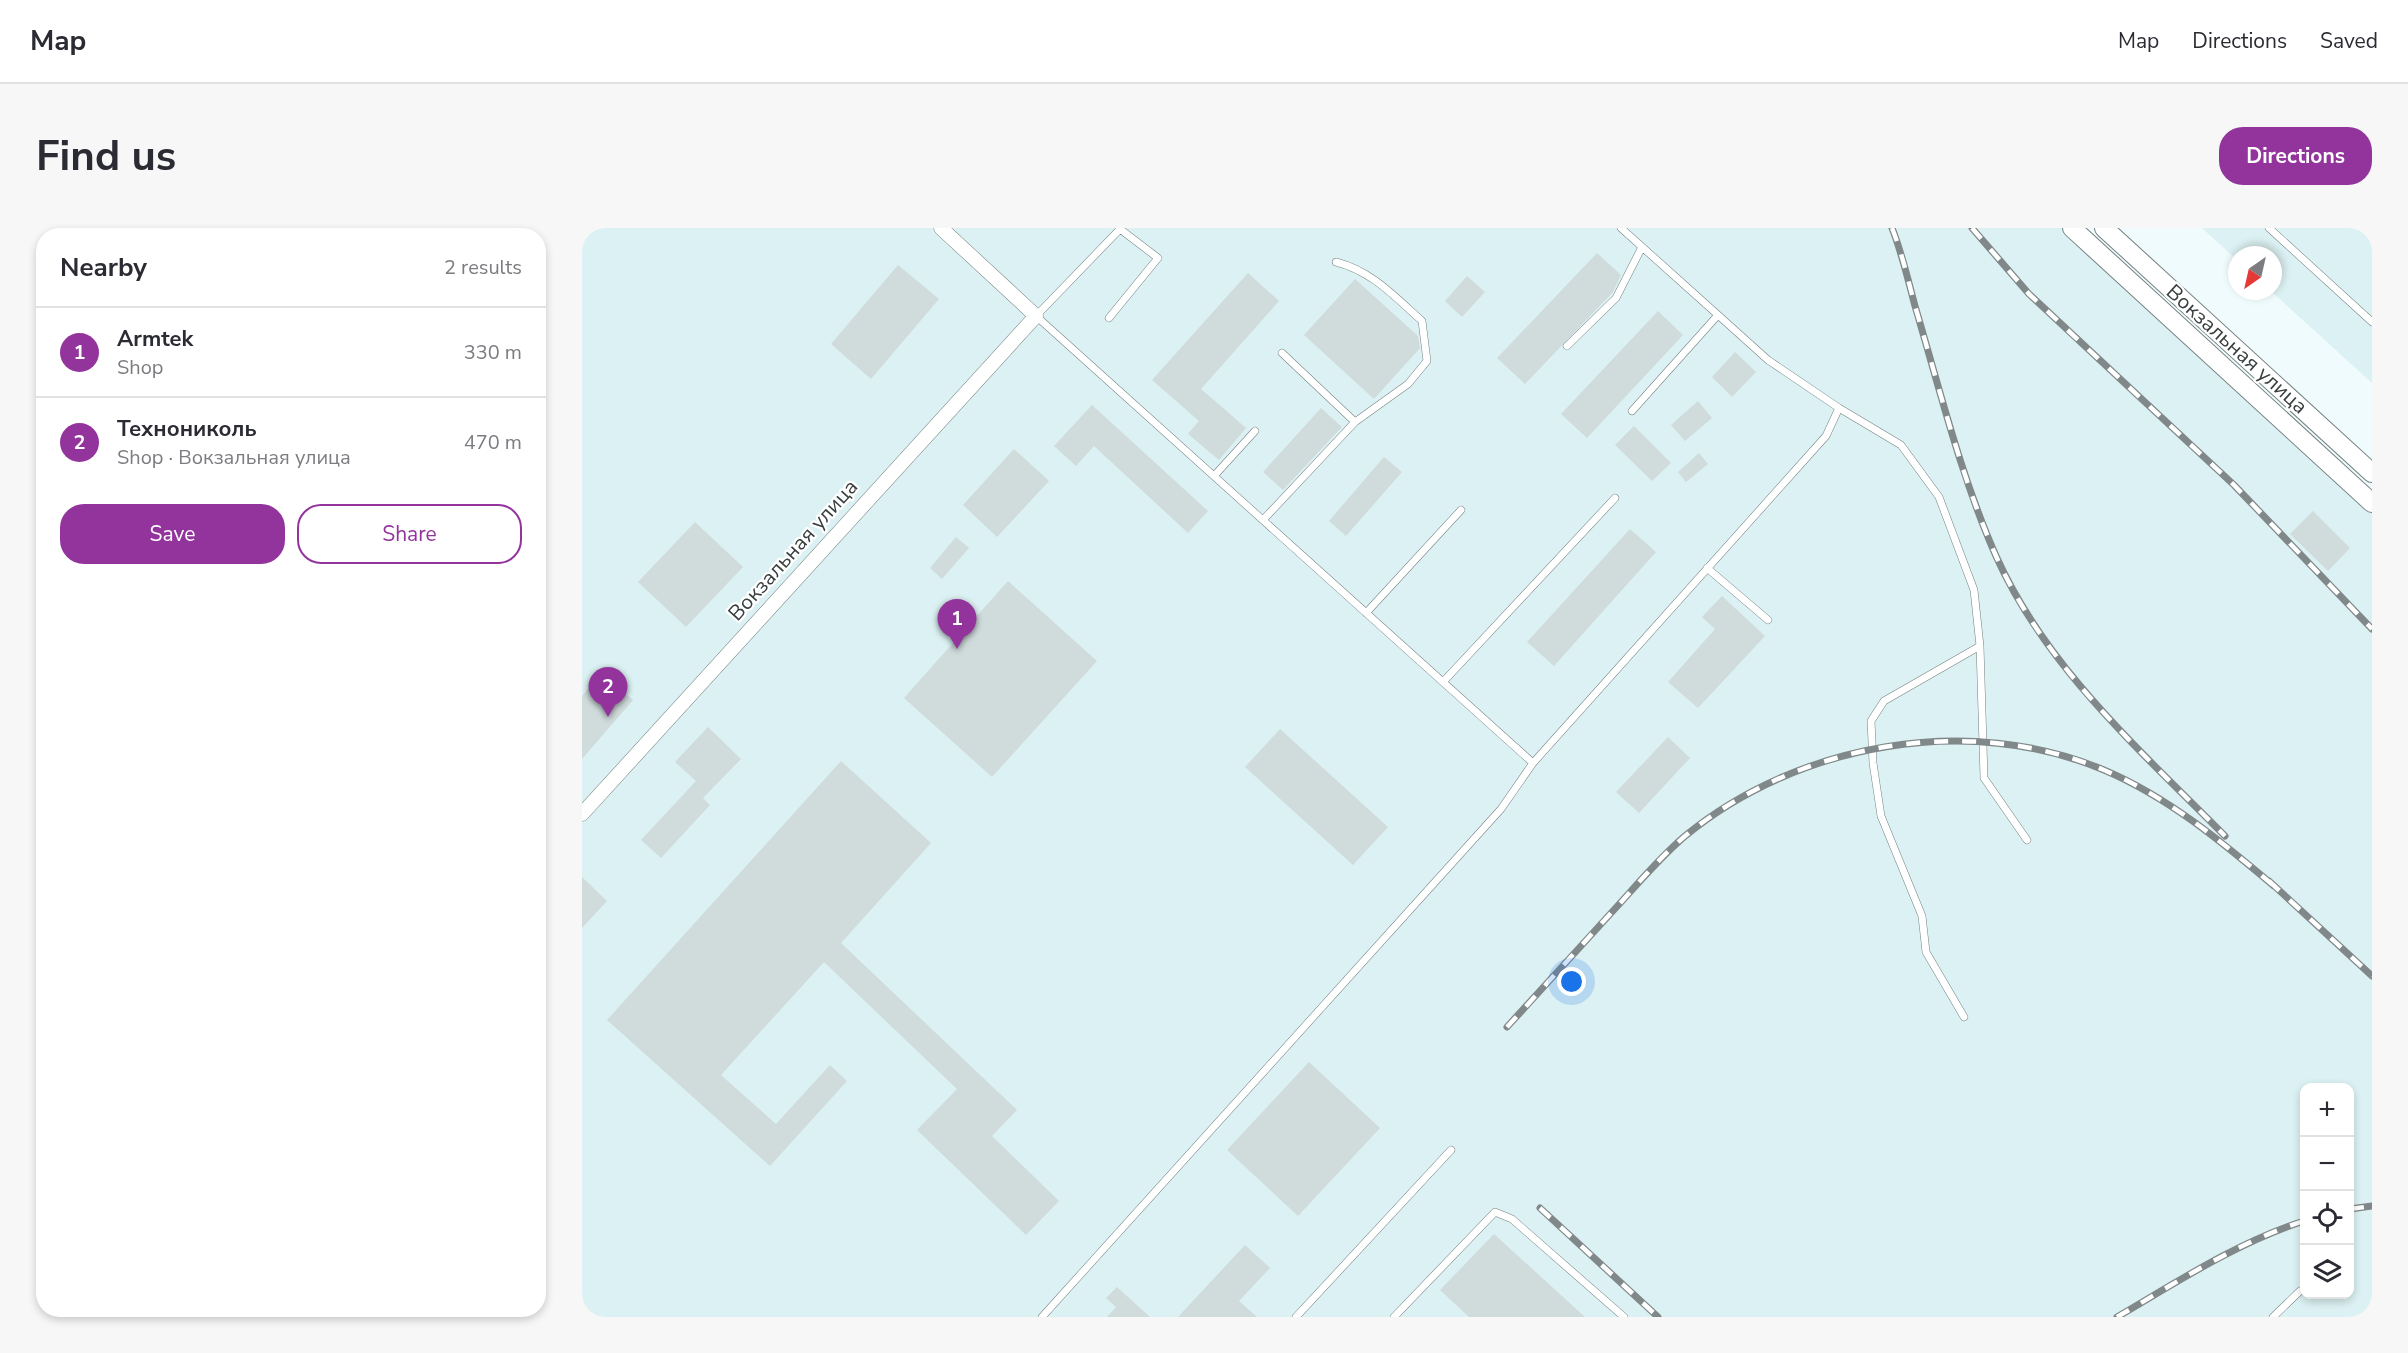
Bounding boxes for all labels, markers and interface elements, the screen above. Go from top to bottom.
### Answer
text: Map [30,22,86,60]
text: Map [2118,27,2159,55]
text: Directions [2192,27,2287,55]
text: Saved [2320,27,2378,55]
button: Directions [2219,127,2372,185]
text: Find us [36,128,176,185]
north arrow [2228,246,2282,300]
text: Nearby [60,250,147,285]
text: 2 results [444,254,522,281]
street label: Вокзальная улица [2160,278,2314,420]
text: Armtek [117,324,193,354]
text: 1 [74,339,86,366]
text: 330 m [464,339,522,366]
text: Shop [117,354,163,381]
text: Технониколь [117,414,257,444]
text: 2 [74,429,86,456]
text: 470 m [464,429,522,456]
text: Shop · Вокзальная улица [117,444,351,471]
street label: Вокзальная улица [722,473,864,627]
button: Save [60,504,285,564]
button: Share [297,504,522,564]
pin: 1 [938,600,976,649]
pin: 2 [588,668,628,717]
your location [1557,967,1586,996]
map controls [2300,1083,2354,1299]
button: + [2300,1083,2354,1137]
button: − [2300,1137,2354,1191]
button: locate [2300,1191,2354,1245]
button: layers [2300,1245,2354,1299]

